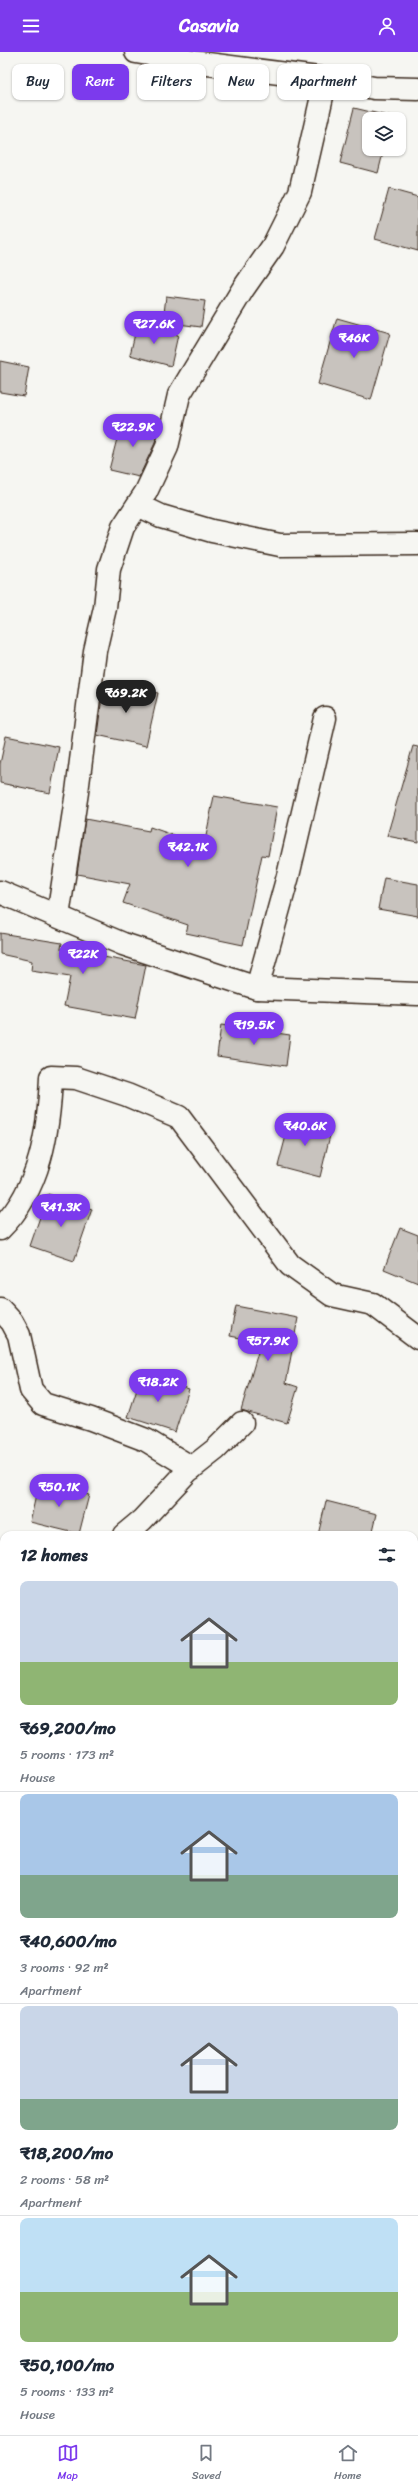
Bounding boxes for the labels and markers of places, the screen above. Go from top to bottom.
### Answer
pin: ₹27.6K [121,311,187,345]
pin: ₹46K [330,325,378,359]
pin: ₹22.9K [100,414,166,448]
pin: ₹69.2K [93,680,159,714]
pin: ₹42.1K [155,834,221,868]
pin: ₹22K [59,941,107,975]
pin: ₹19.5K [221,1012,287,1046]
pin: ₹40.6K [272,1113,338,1147]
pin: ₹41.3K [28,1194,94,1228]
pin: ₹57.9K [235,1328,301,1362]
pin: ₹18.2K [125,1369,191,1403]
pin: ₹50.1K [26,1474,92,1508]

